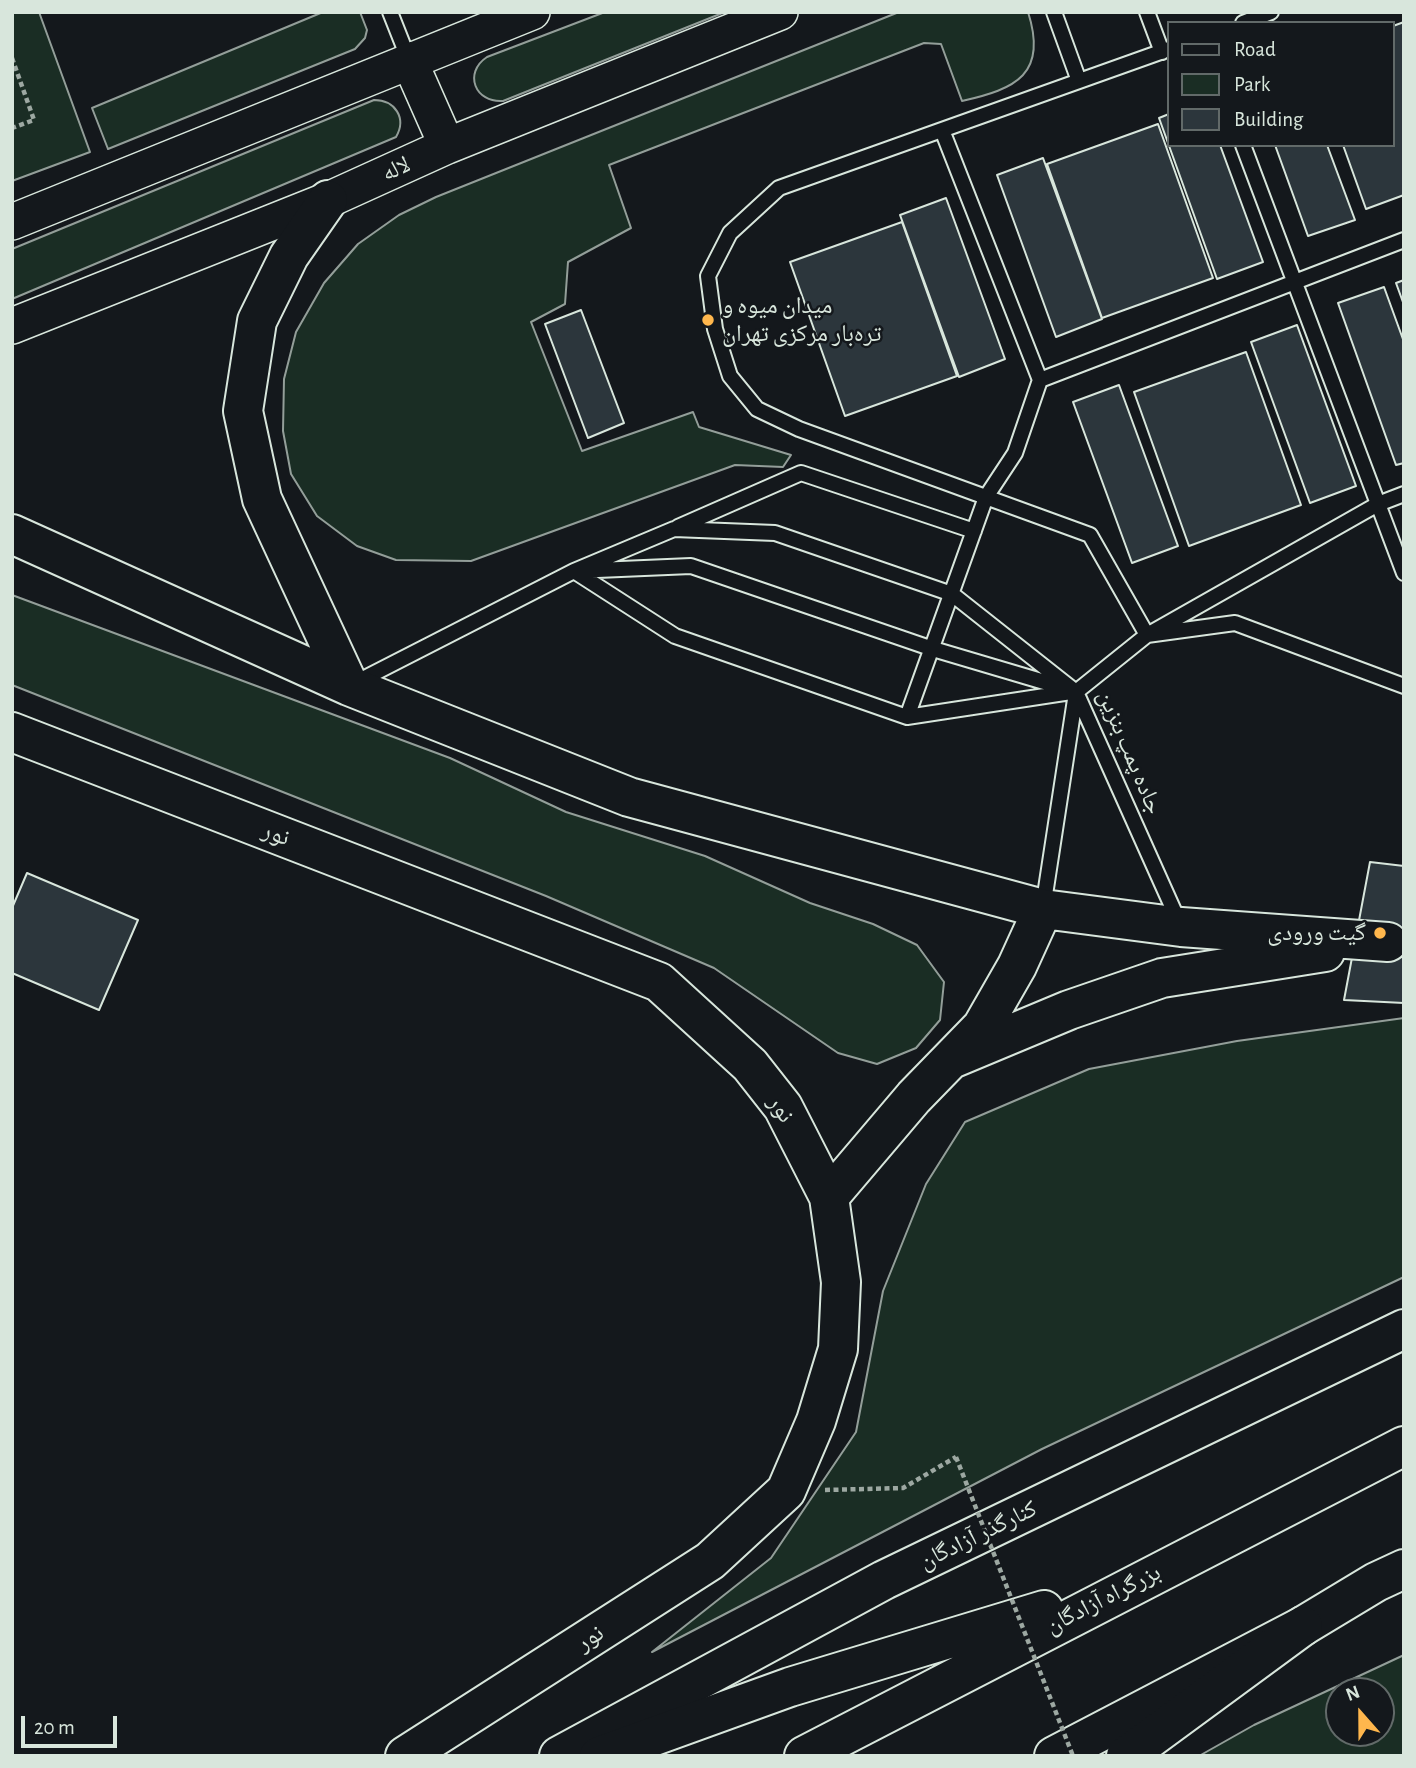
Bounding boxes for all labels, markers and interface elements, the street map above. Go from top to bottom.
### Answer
legend [1168,21,1395,147]
text: Road [1234,39,1276,60]
text: Park [1234,74,1270,95]
text: Building [1234,109,1303,130]
street label: لاله [377,150,415,188]
place label: میدان میوه و تره‌بار مرکزی تهران [722,292,882,348]
marker: میدان میوه و تره‌بار مرکزی تهران [700,312,716,328]
street label: جاده پمپ بنزین [1091,685,1169,819]
street label: نور [258,816,294,852]
place label: گیت ورودی [1267,919,1366,947]
marker: گیت ورودی [1372,925,1388,941]
street label: نور [762,1090,800,1128]
street label: کنارگذر آزادگان [914,1494,1042,1576]
street label: بزرگراه آزادگان [1041,1558,1165,1640]
street label: نور [571,1619,609,1657]
north arrow [1325,1677,1395,1747]
text: N [1343,1683,1363,1705]
scale bar [24,1702,121,1746]
text: 20 m [34,1717,75,1738]

